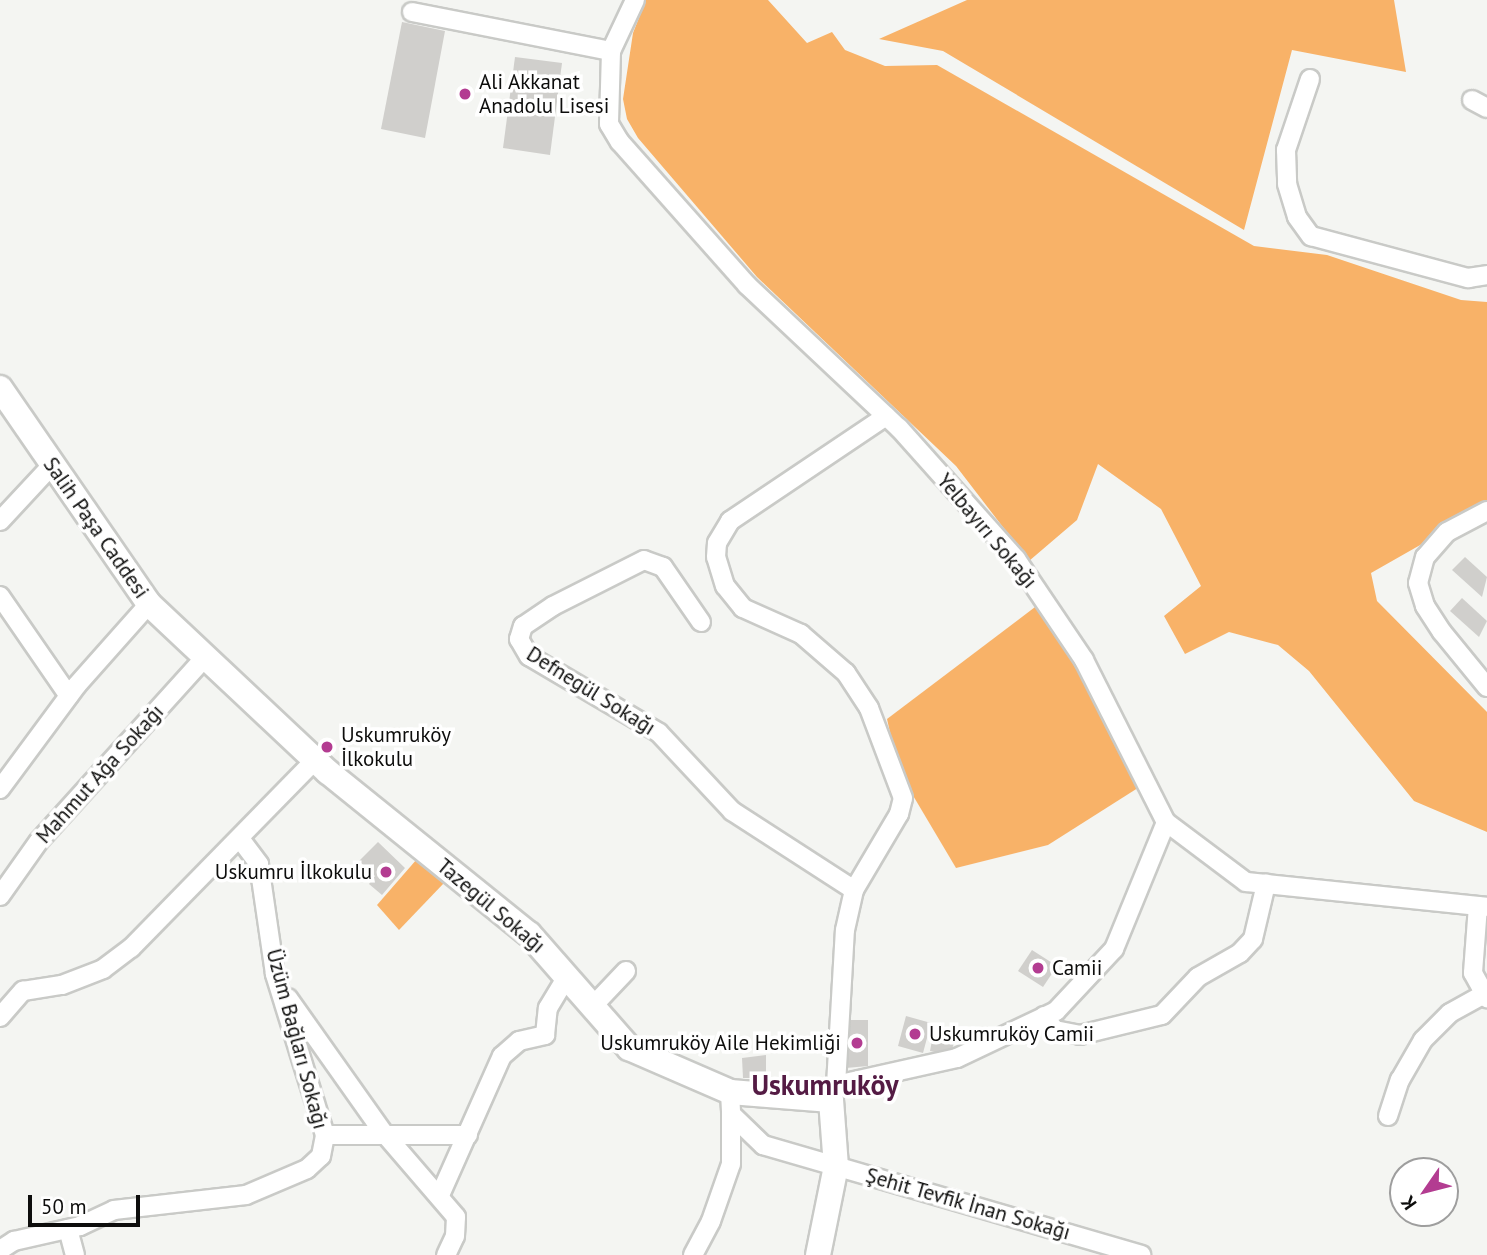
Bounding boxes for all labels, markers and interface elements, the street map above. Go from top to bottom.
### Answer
place label: Ali Akkanat Anadolu Lisesi [479,69,609,119]
marker: Ali Akkanat Anadolu Lisesi [457,86,473,102]
street label: Salih Paşa Caddesi [38,453,154,603]
street label: Yelbayırı Sokağı [932,468,1042,594]
street label: Defnegül Sokağı [522,641,660,741]
street label: Mahmut Ağa Sokağı [31,699,169,849]
place label: Uskumruköy İlkokulu [341,722,451,772]
marker: Uskumruköy İlkokulu [319,739,335,755]
street label: Tazegül Sokağı [432,853,550,959]
place label: Uskumru İlkokulu [215,859,372,885]
marker: Uskumru İlkokulu [378,864,394,880]
street label: Üzüm Bağları Sokağı [261,946,333,1132]
place label: Camii [1052,955,1102,981]
marker: Camii [1030,960,1046,976]
place label: Uskumruköy Camii [929,1021,1095,1047]
marker: Uskumruköy Camii [907,1026,923,1042]
place label: Uskumruköy Aile Hekimliği [599,1030,841,1056]
marker: Uskumruköy Aile Hekimliği [847,1033,867,1053]
district label: Uskumruköy [751,1068,899,1102]
north arrow [1389,1157,1459,1227]
street label: Şehit Tevfik İnan Sokağı [862,1163,1074,1245]
scale bar [32,1182,144,1226]
text: K [1395,1191,1422,1215]
text: 50 m [41,1193,87,1220]

